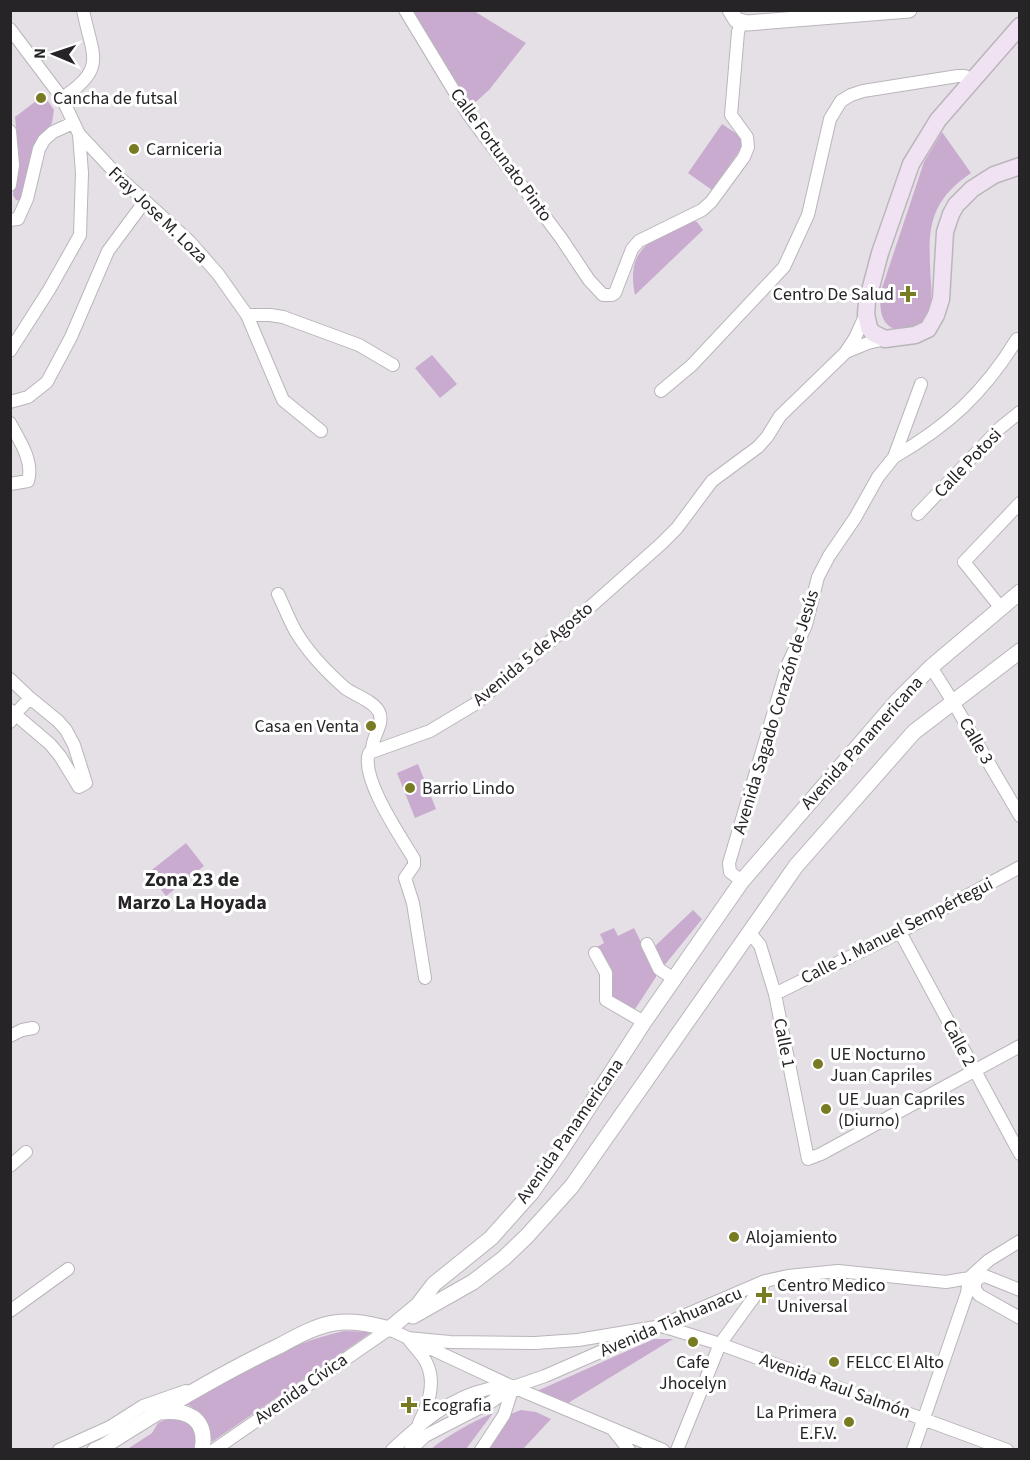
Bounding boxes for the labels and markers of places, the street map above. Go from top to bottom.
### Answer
place label: Cancha de futsal [53,86,178,111]
marker: Cancha de futsal [34,91,48,105]
place label: Carniceria [146,137,222,162]
marker: Carniceria [127,142,141,156]
place label: Centro De Salud [773,282,894,307]
marker: Centro De Salud [899,285,917,303]
place label: Casa en Venta [255,714,359,739]
marker: Casa en Venta [364,719,378,733]
place label: Barrio Lindo [422,776,515,801]
marker: Barrio Lindo [403,781,417,795]
place label: UE Nocturno Juan Capriles [830,1042,932,1088]
marker: UE Nocturno Juan Capriles [811,1057,825,1071]
place label: UE Juan Capriles (Diurno) [838,1087,965,1133]
marker: UE Juan Capriles (Diurno) [819,1102,833,1116]
place label: Alojamiento [746,1225,837,1250]
marker: Alojamiento [727,1230,741,1244]
place label: Centro Medico Universal [777,1273,886,1319]
marker: Centro Medico Universal [755,1286,773,1304]
marker: Cafe Jhocelyn [686,1335,700,1349]
place label: Cafe Jhocelyn [659,1350,727,1396]
place label: FELCC El Alto [846,1350,944,1375]
marker: FELCC El Alto [827,1355,841,1369]
place label: Ecografia [422,1393,492,1418]
marker: Ecografia [400,1396,418,1414]
place label: La Primera E.F.V. [756,1400,837,1446]
marker: La Primera E.F.V. [842,1415,856,1429]

